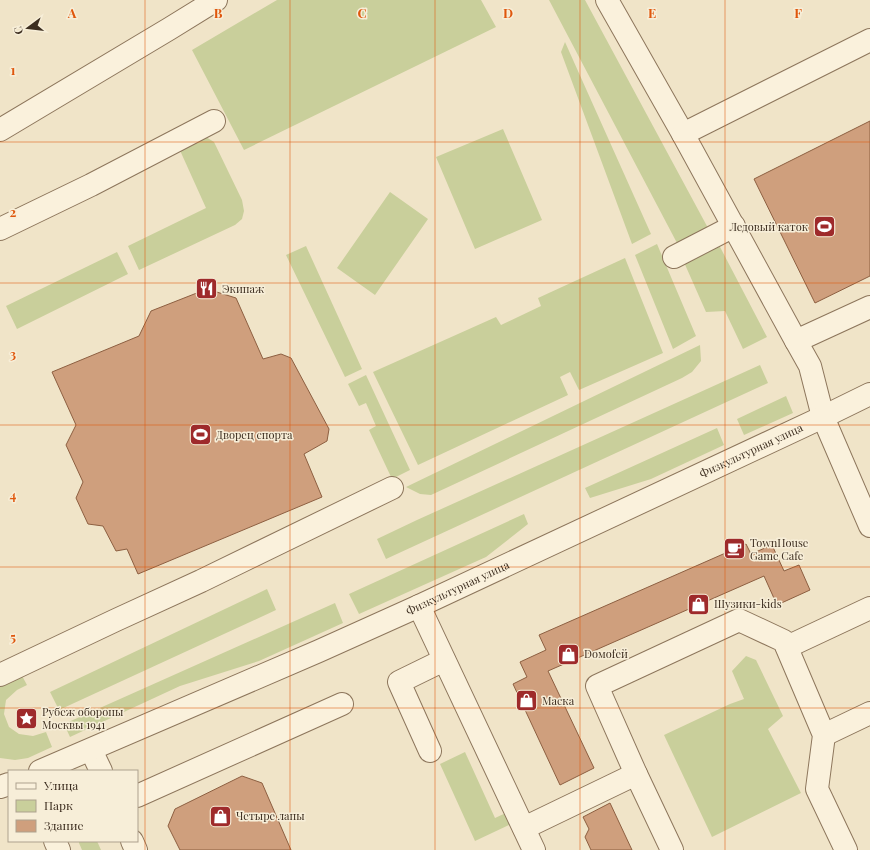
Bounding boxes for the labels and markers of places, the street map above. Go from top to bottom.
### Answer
sports icon: Ледовый каток [811,214,837,240]
place label: Ледовый каток [729,219,809,234]
restaurant icon: Экипаж [194,276,220,302]
place label: Экипаж [222,281,265,296]
sports icon: Дворец спорта [187,422,213,448]
place label: Дворец спорта [216,427,293,442]
place label: TownHouse Game Cafe [750,535,809,563]
cafe icon: TownHouse Game Cafe [722,536,748,562]
shop icon: Шузики-kids [685,591,711,617]
place label: Шузики-kids [714,596,782,611]
shop icon: Dомоfей [556,641,582,667]
place label: Dомоfей [584,646,628,661]
shop icon: Маска [513,688,539,714]
place label: Маска [542,693,575,708]
place label: Рубеж обороны Москвы 1941 [42,704,124,732]
place icon: Рубеж обороны Москвы 1941 [14,705,40,731]
shop icon: Четыре лапы [207,803,233,829]
place label: Четыре лапы [236,808,305,823]

